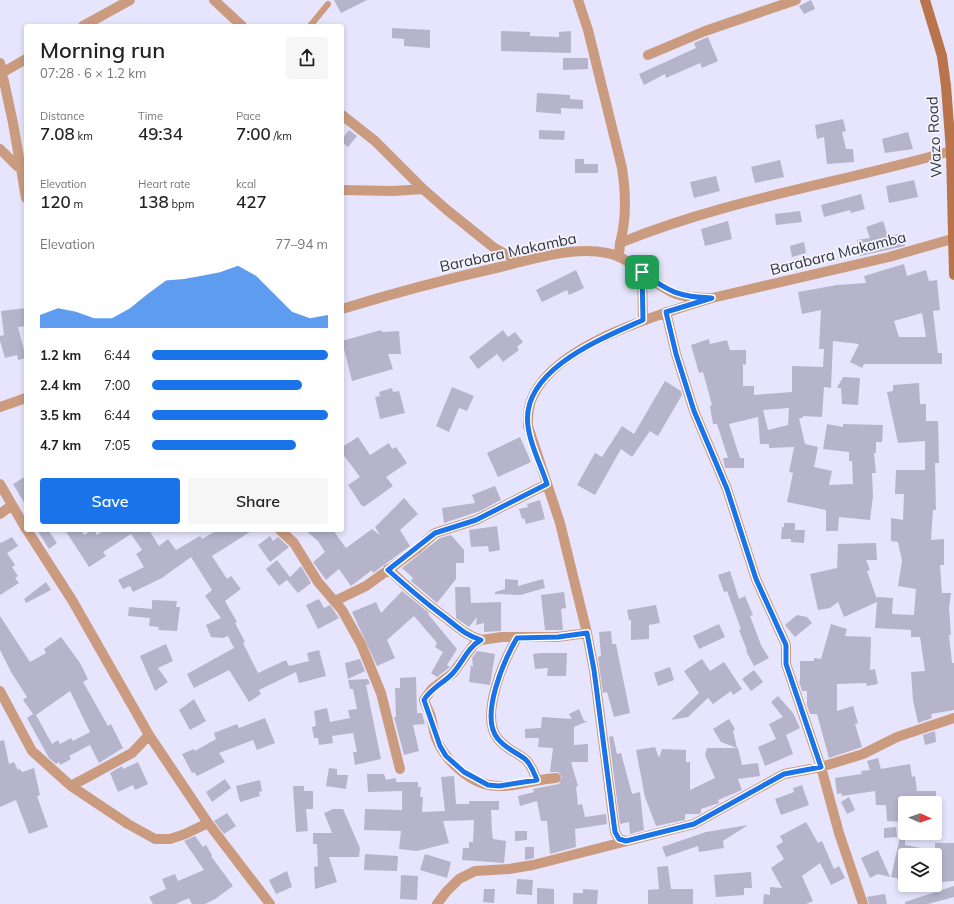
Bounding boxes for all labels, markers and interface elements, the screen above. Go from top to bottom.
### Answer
text: Morning run [40,36,165,64]
button: share [286,37,328,79]
text: 07:28 · 6 × 1.2 km [40,65,146,81]
street label: Wazo Road [922,96,946,178]
text: Distance [40,109,84,123]
text: Time [138,109,163,123]
text: Pace [236,109,261,123]
text: 7.08 [40,123,75,144]
text: 49:34 [138,123,183,144]
text: 7:00 [236,123,271,144]
text: km [75,129,93,143]
text: /km [271,129,292,143]
text: Elevation [40,177,87,191]
text: Heart rate [138,177,190,191]
text: kcal [236,177,256,191]
text: 120 [40,191,71,212]
text: 138 [138,191,169,212]
text: 427 [236,191,267,212]
text: m [71,197,83,211]
text: bpm [169,197,194,211]
street label: Barabara Makamba [768,227,908,279]
street label: Barabara Makamba [438,228,578,276]
text: Elevation [40,236,95,252]
text: 77–94 m [275,236,328,252]
pin [625,255,659,289]
icon: arrive [631,261,653,283]
text: 1.2 km [40,347,81,363]
text: 6:44 [104,347,130,363]
text: 2.4 km [40,377,81,393]
text: 7:00 [104,377,130,393]
text: 3.5 km [40,407,81,423]
text: 6:44 [104,407,130,423]
text: 4.7 km [40,437,81,453]
text: 7:05 [104,437,130,453]
button: Save [40,478,180,524]
button: Share [188,478,328,524]
north arrow [898,796,942,840]
map controls [898,796,942,892]
button: layers [898,848,942,892]

